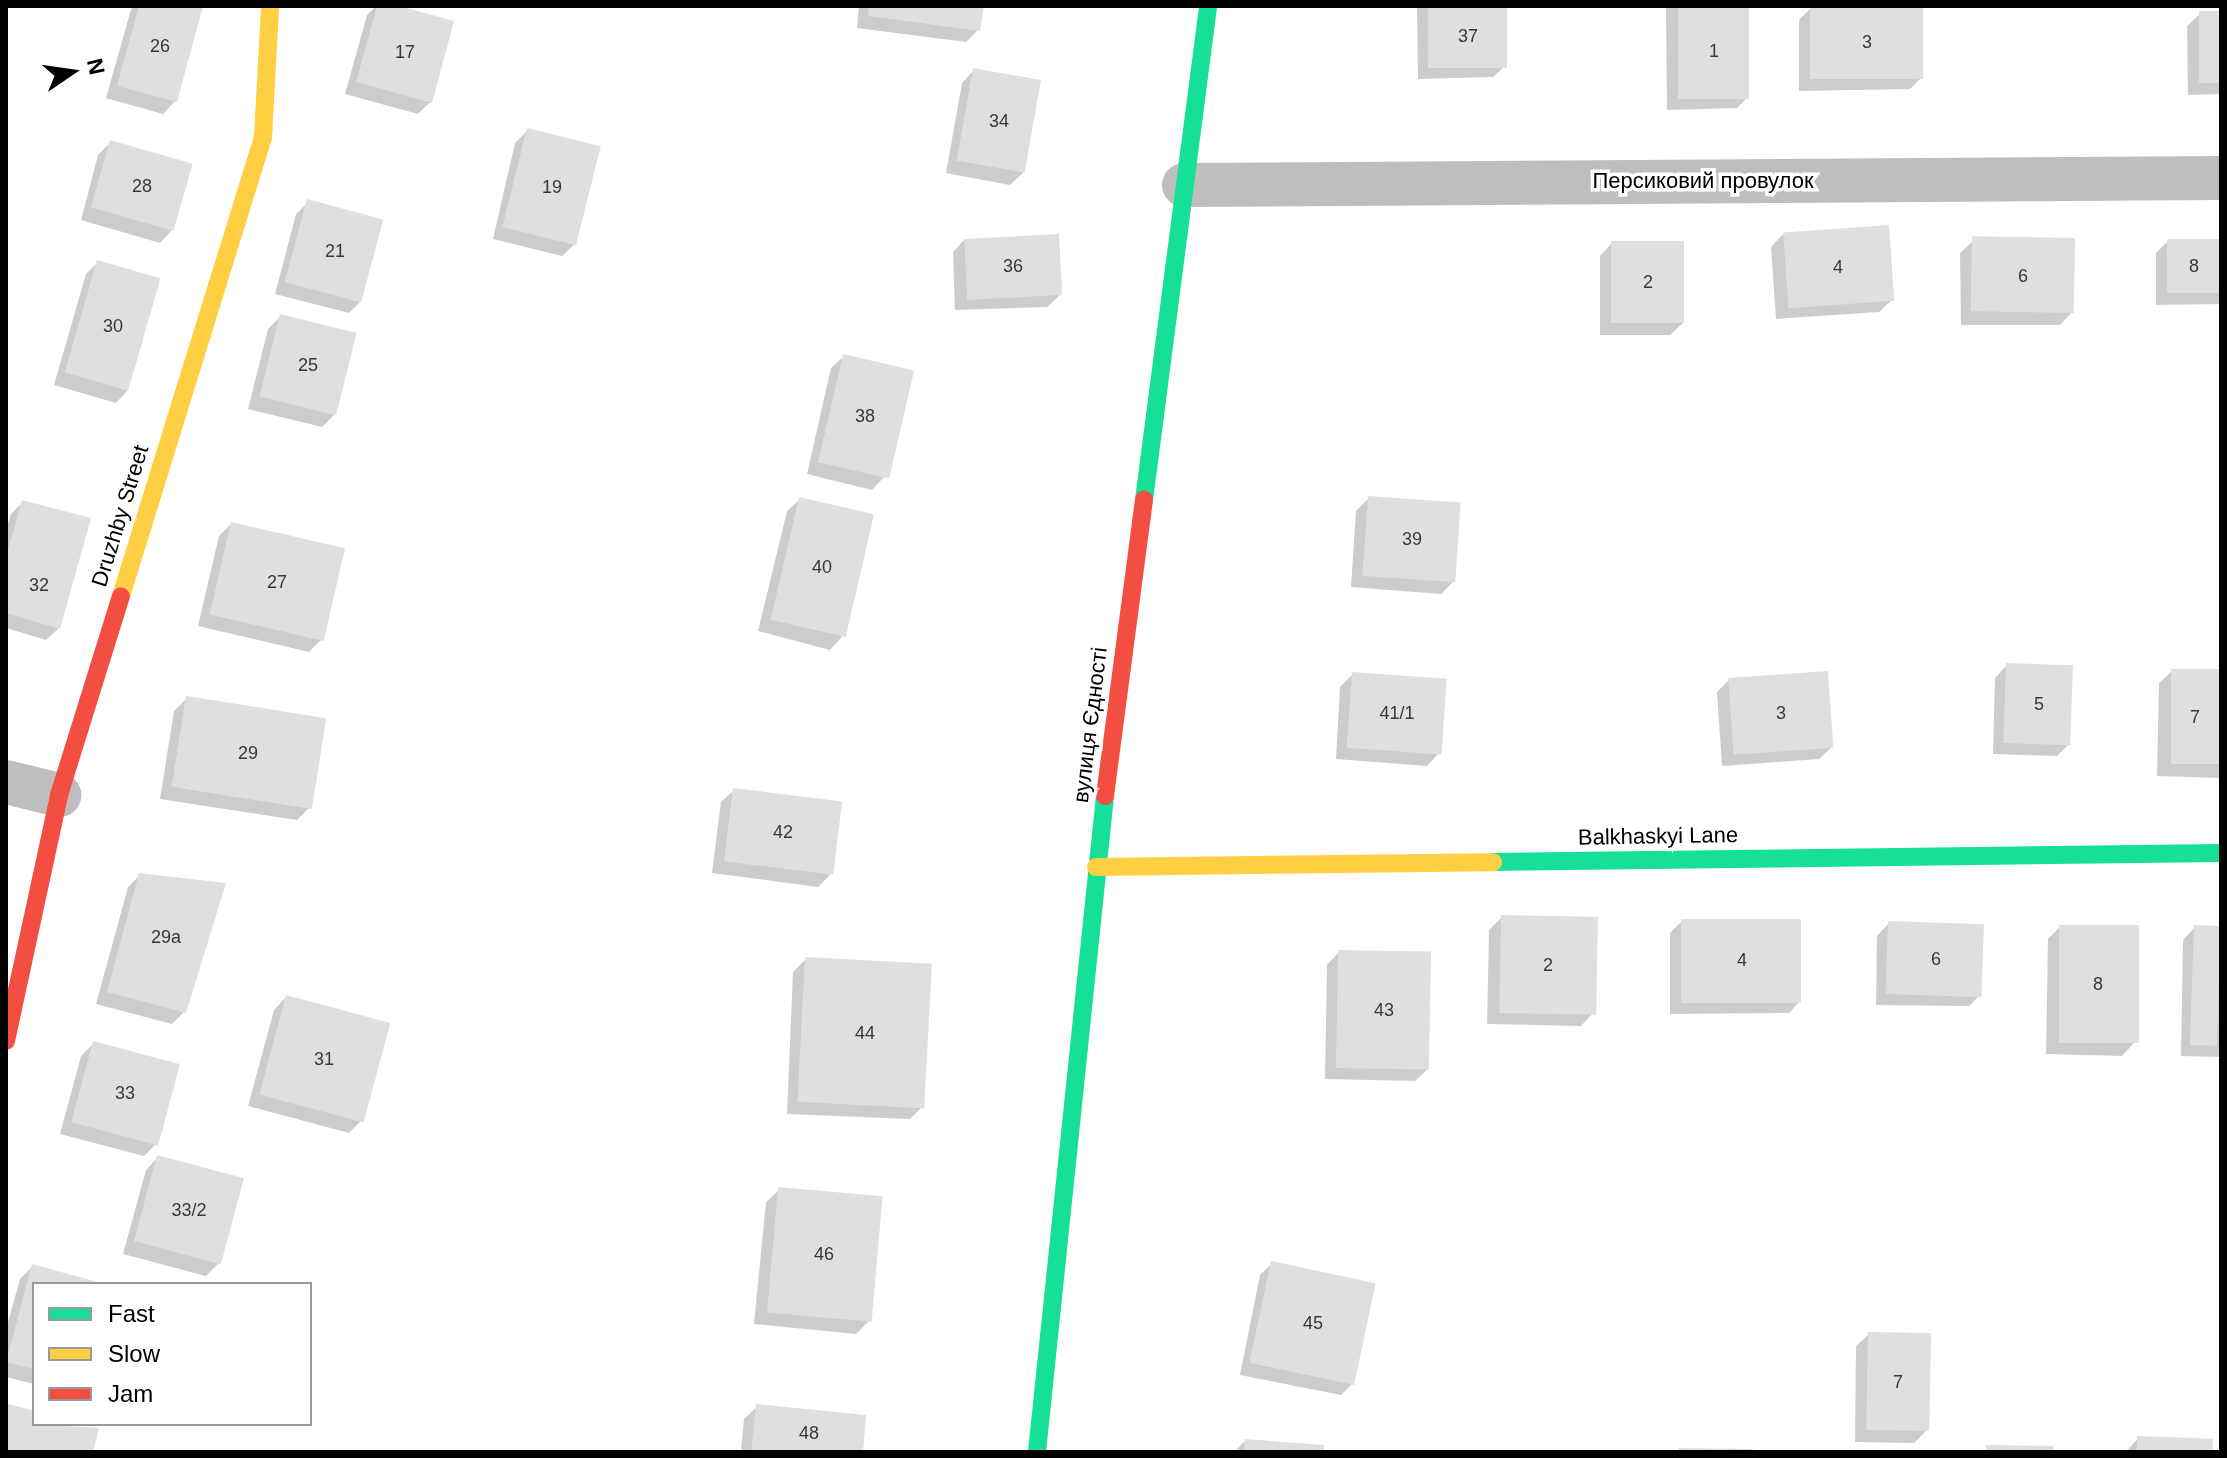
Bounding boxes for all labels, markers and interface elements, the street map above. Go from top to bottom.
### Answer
house number: 37 [1458,25,1478,47]
house number: 3 [1862,31,1872,53]
north arrow [32,32,112,112]
house number: 26 [150,35,170,57]
house number: 1 [1709,40,1719,62]
house number: 17 [395,41,415,63]
text: N [82,56,110,77]
house number: 34 [989,110,1009,132]
street label: Персиковий провулок [1592,168,1814,194]
house number: 28 [132,175,152,197]
house number: 19 [542,176,562,198]
house number: 21 [325,240,345,262]
house number: 36 [1003,255,1023,277]
house number: 8 [2189,255,2199,277]
house number: 4 [1833,256,1843,278]
house number: 6 [2018,265,2028,287]
house number: 2 [1643,271,1653,293]
house number: 30 [103,315,123,337]
house number: 25 [298,354,318,376]
house number: 38 [855,405,875,427]
street label: Druzhby Street [86,442,154,590]
house number: 39 [1402,528,1422,550]
house number: 40 [812,556,832,578]
house number: 27 [267,571,287,593]
house number: 32 [29,574,49,596]
street label: вулиця Єдності [1067,646,1113,804]
house number: 5 [2034,693,2044,715]
house number: 41/1 [1379,702,1415,724]
house number: 3 [1776,702,1786,724]
house number: 7 [2190,706,2200,728]
house number: 29 [238,742,258,764]
house number: 42 [773,821,793,843]
street label: Balkhaskyi Lane [1578,821,1738,851]
house number: 29а [151,926,181,948]
house number: 6 [1931,948,1941,970]
house number: 4 [1737,949,1747,971]
house number: 2 [1543,954,1553,976]
house number: 8 [2093,973,2103,995]
house number: 43 [1374,999,1394,1021]
house number: 44 [855,1022,875,1044]
house number: 31 [314,1048,334,1070]
house number: 33 [115,1082,135,1104]
house number: 33/2 [171,1199,207,1221]
house number: 46 [814,1243,834,1265]
legend [32,1282,312,1426]
text: Fast [108,1300,155,1327]
house number: 45 [1303,1312,1323,1334]
text: Slow [108,1340,160,1367]
house number: 7 [1893,1371,1903,1393]
text: Jam [108,1380,153,1407]
house number: 48 [799,1422,819,1444]

